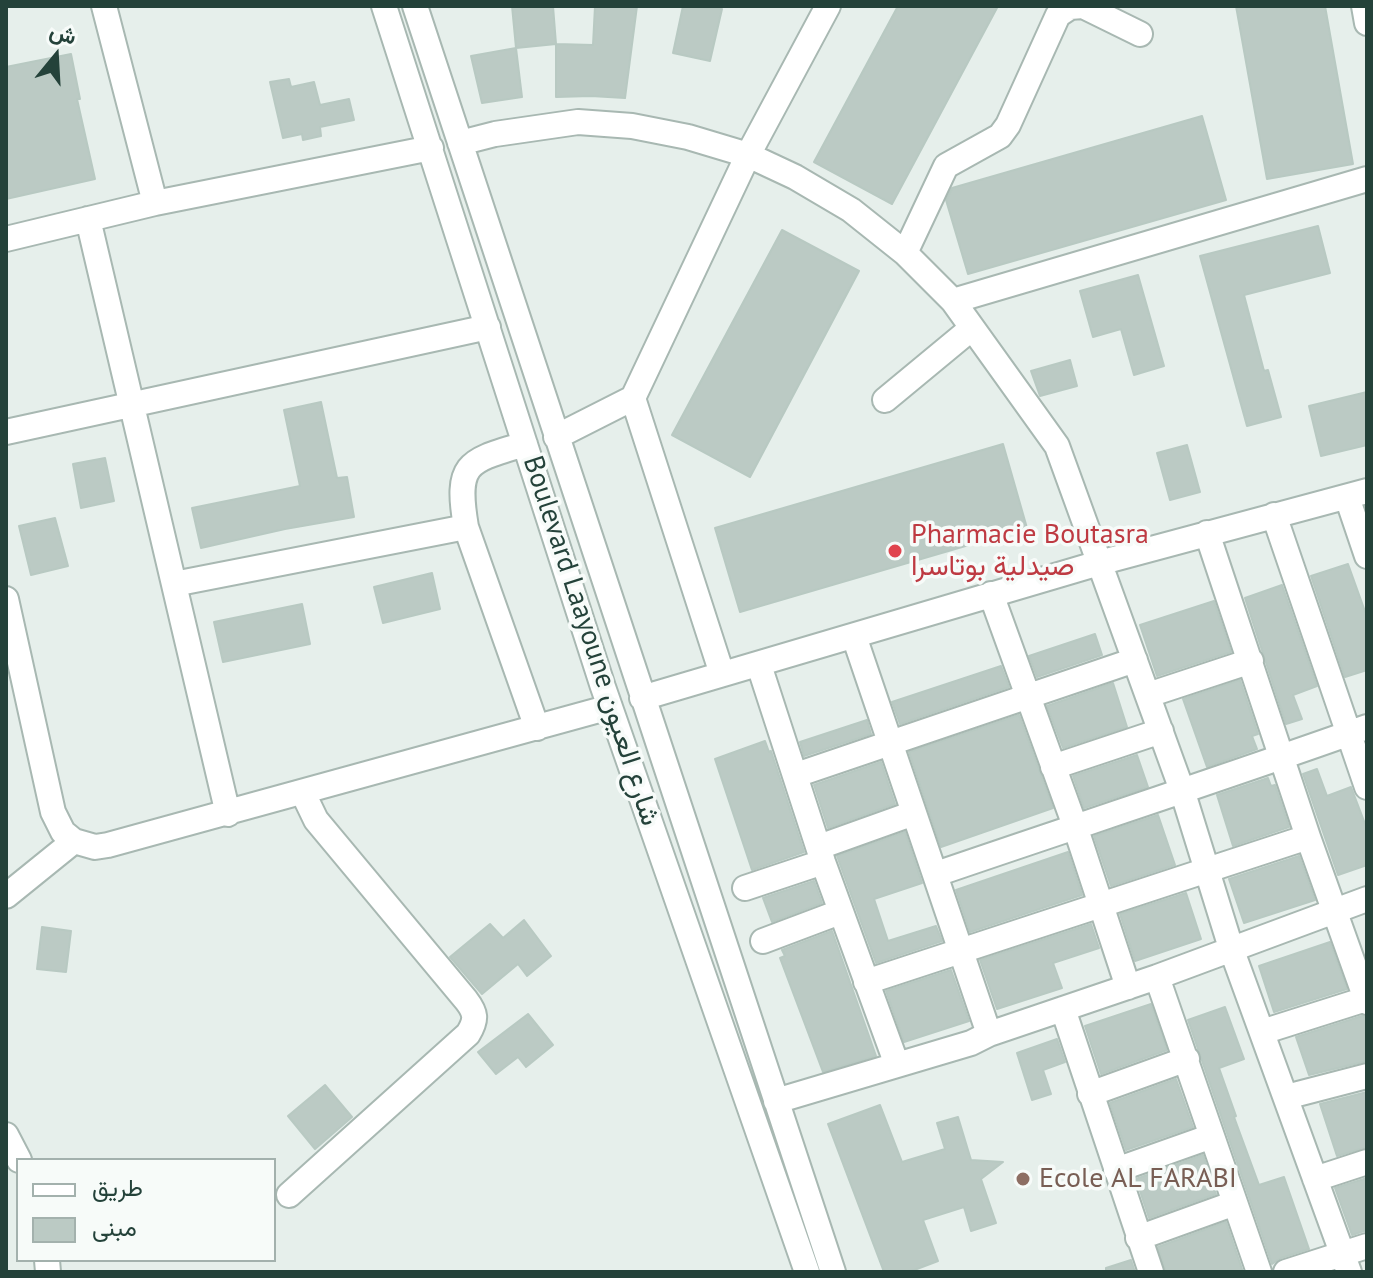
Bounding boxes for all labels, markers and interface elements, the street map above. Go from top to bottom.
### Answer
north arrow [16,16,96,96]
text: ش [47,16,80,51]
street label: Boulevard Laayoune شارع العيون [515,452,667,830]
place label: Pharmacie Boutasra صيدلية بوتاسرا [911,518,1149,584]
marker: Pharmacie Boutasra صيدلية بوتاسرا [886,542,904,560]
legend [16,1158,276,1262]
place label: Ecole AL FARABI [1039,1162,1237,1196]
marker: Ecole AL FARABI [1014,1170,1032,1188]
text: طريق [92,1172,143,1203]
text: مبنى [92,1212,137,1243]

